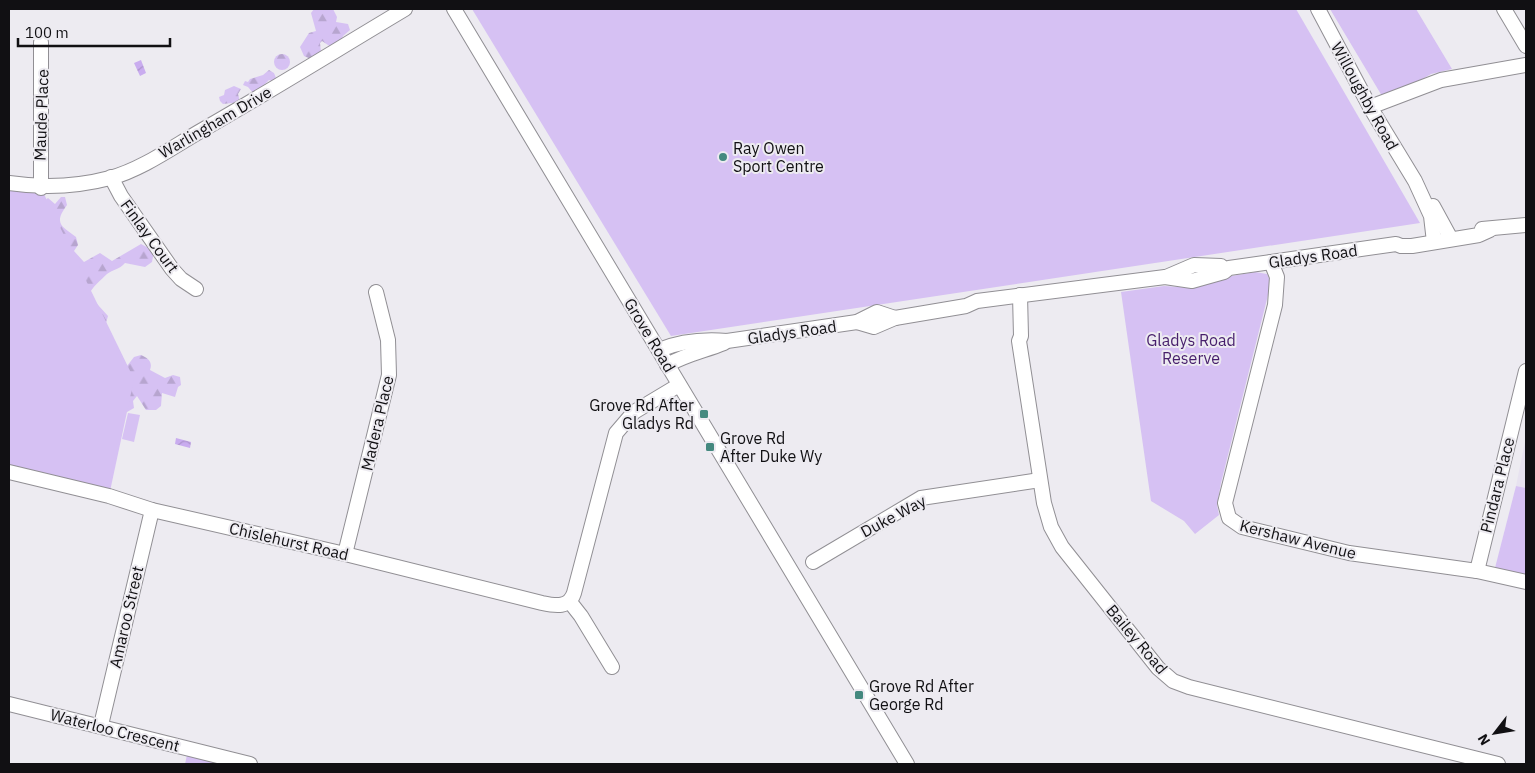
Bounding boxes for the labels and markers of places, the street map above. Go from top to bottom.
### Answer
place label: Ray Owen Sport Centre [733,138,824,176]
marker: Ray Owen Sport Centre [717,151,729,163]
place label: Grove Rd After Gladys Rd [589,395,694,433]
marker: Grove Rd After Gladys Rd [698,408,710,420]
place label: Grove Rd After Duke Wy [720,428,822,466]
marker: Grove Rd After Duke Wy [704,441,716,453]
place label: Grove Rd After George Rd [869,676,974,714]
marker: Grove Rd After George Rd [853,689,865,701]

